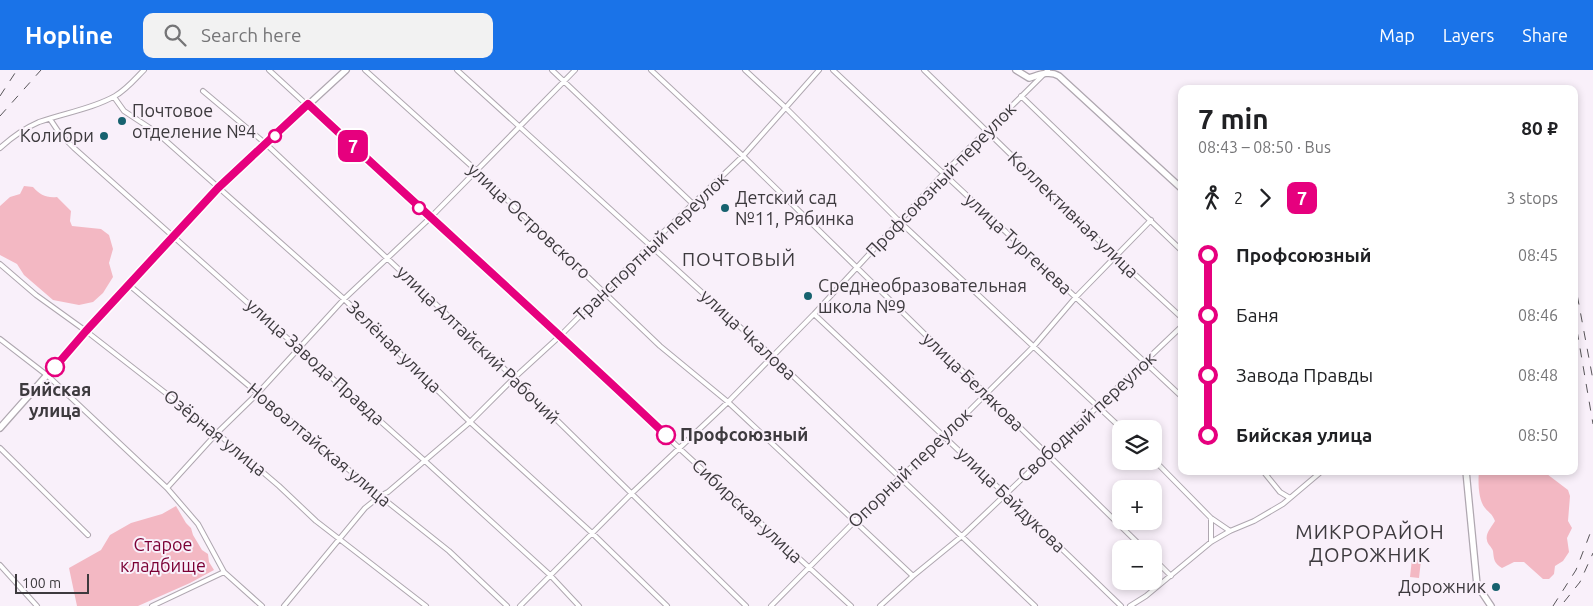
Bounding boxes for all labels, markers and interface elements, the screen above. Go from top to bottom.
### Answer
search box [143,13,493,58]
icon: search [161,21,189,49]
text: Hopline [25,22,113,49]
text: Search here [201,24,301,46]
text: Map [1379,25,1415,45]
text: Layers [1443,25,1494,45]
text: Share [1522,25,1568,45]
street label: Профсоюзный переулок [861,98,1019,261]
place label: Почтовое отделение №4 [132,100,256,141]
text: 7 min [1198,103,1269,134]
marker: Почтовое отделение №4 [116,115,128,127]
text: 80 ₽ [1521,117,1558,139]
place label: Колибри [20,125,94,145]
unlabelled marker [268,129,282,143]
marker: Колибри [98,130,110,142]
line badge: 7 [337,130,369,162]
text: 7 [348,136,358,156]
text: 08:43 – 08:50 · Bus [1198,138,1331,156]
street label: Коллективная улица [1005,147,1143,282]
street label: улица Островского [464,158,595,282]
street label: Транспортный переулок [569,168,731,325]
icon: walk [1198,184,1226,212]
icon: forward [1251,184,1279,212]
place label: Детский сад №11, Рябинка [735,187,854,228]
street label: улица Тургенева [961,188,1076,298]
text: 7 [1297,188,1307,208]
text: 2 [1234,189,1243,207]
text: 3 stops [1506,189,1558,207]
unlabelled marker [412,201,426,215]
marker: Детский сад №11, Рябинка [719,202,731,214]
text: Профсоюзный [1236,244,1371,266]
text: 08:45 [1518,246,1558,264]
district label: ПОЧТОВЫЙ [682,248,796,270]
street label: улица Алтайский Рабочий [393,261,564,427]
place label: Среднеобразовательная школа №9 [818,275,1027,316]
street label: улица Чкалова [697,285,801,384]
marker: Среднеобразовательная школа №9 [802,290,814,302]
street label: улица Завода Правда [242,294,389,429]
street label: Зелёная улица [343,296,446,396]
text: Баня [1236,304,1279,326]
text: 08:46 [1518,306,1558,324]
street label: улица Белякова [919,328,1029,435]
street label: Свободный переулок [1013,347,1159,485]
marker: Бийская улица [45,357,65,377]
text: Завода Правды [1236,364,1373,386]
text: 08:48 [1518,366,1558,384]
street label: Новоалтайская улица [244,378,395,510]
place label: Бийская улица [19,379,91,420]
street label: Озёрная улица [160,385,271,480]
street label: Опорный переулок [844,403,975,531]
map controls [1112,420,1162,590]
button: layers [1112,420,1162,470]
place label: Профсоюзный [680,424,808,444]
text: Бийская улица [1236,424,1372,446]
marker: Профсоюзный [656,425,676,445]
text: 08:50 [1518,426,1558,444]
street label: улица Байдукова [953,443,1070,556]
street label: Сибирская улица [688,454,807,566]
button: + [1112,480,1162,530]
district label: МИКРОРАЙОН ДОРОЖНИК [1295,520,1445,566]
park label: Старое кладбище [120,534,206,575]
button: − [1112,540,1162,590]
scale bar [15,571,89,594]
text: 100 m [22,575,61,591]
place label: Дорожник [1398,576,1486,596]
marker: Дорожник [1490,581,1502,593]

